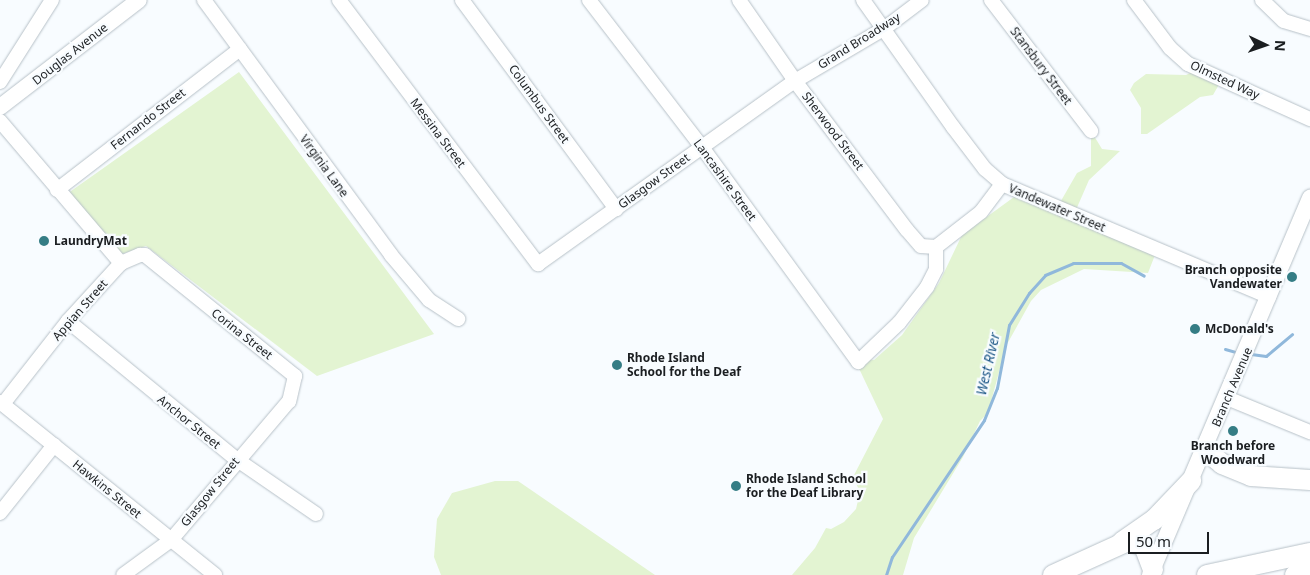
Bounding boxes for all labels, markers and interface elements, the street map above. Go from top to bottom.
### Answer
street label: Grand Broadway [815,10,903,72]
street label: Douglas Avenue [29,20,111,88]
north arrow [1240,20,1290,70]
street label: Stansbury Street [1007,24,1075,108]
text: N [1271,40,1290,52]
street label: Olmsted Way [1188,58,1262,102]
street label: Columbus Street [506,62,572,146]
street label: Fernando Street [108,85,188,153]
street label: Sherwood Street [799,89,867,173]
street label: Messina Street [407,96,469,170]
street label: Virginia Lane [297,132,351,200]
street label: Lancashire Street [691,136,759,224]
street label: Glasgow Street [615,150,693,212]
street label: Vandewater Street [1006,181,1108,235]
place label: LaundryMat [54,234,127,248]
marker: LaundryMat [38,235,50,247]
place label: Branch opposite Vandewater [1185,263,1282,291]
marker: Branch opposite Vandewater [1286,271,1298,283]
street label: Appian Street [50,276,110,344]
street label: Corina Street [209,306,275,362]
place label: McDonald's [1205,322,1274,336]
marker: McDonald's [1189,323,1201,335]
water label: West River [973,331,1003,397]
street label: Branch Avenue [1209,345,1255,429]
place label: Rhode Island School for the Deaf [627,351,741,379]
marker: Rhode Island School for the Deaf [611,359,623,371]
street label: Anchor Street [155,392,223,452]
marker: Branch before Woodward [1227,425,1239,437]
place label: Branch before Woodward [1191,439,1275,467]
street label: Glasgow Street [178,455,242,529]
street label: Hawkins Street [70,457,144,521]
place label: Rhode Island School for the Deaf Library [746,472,866,500]
marker: Rhode Island School for the Deaf Library [730,480,742,492]
scale bar [1130,522,1211,554]
text: 50 m [1136,531,1171,551]

